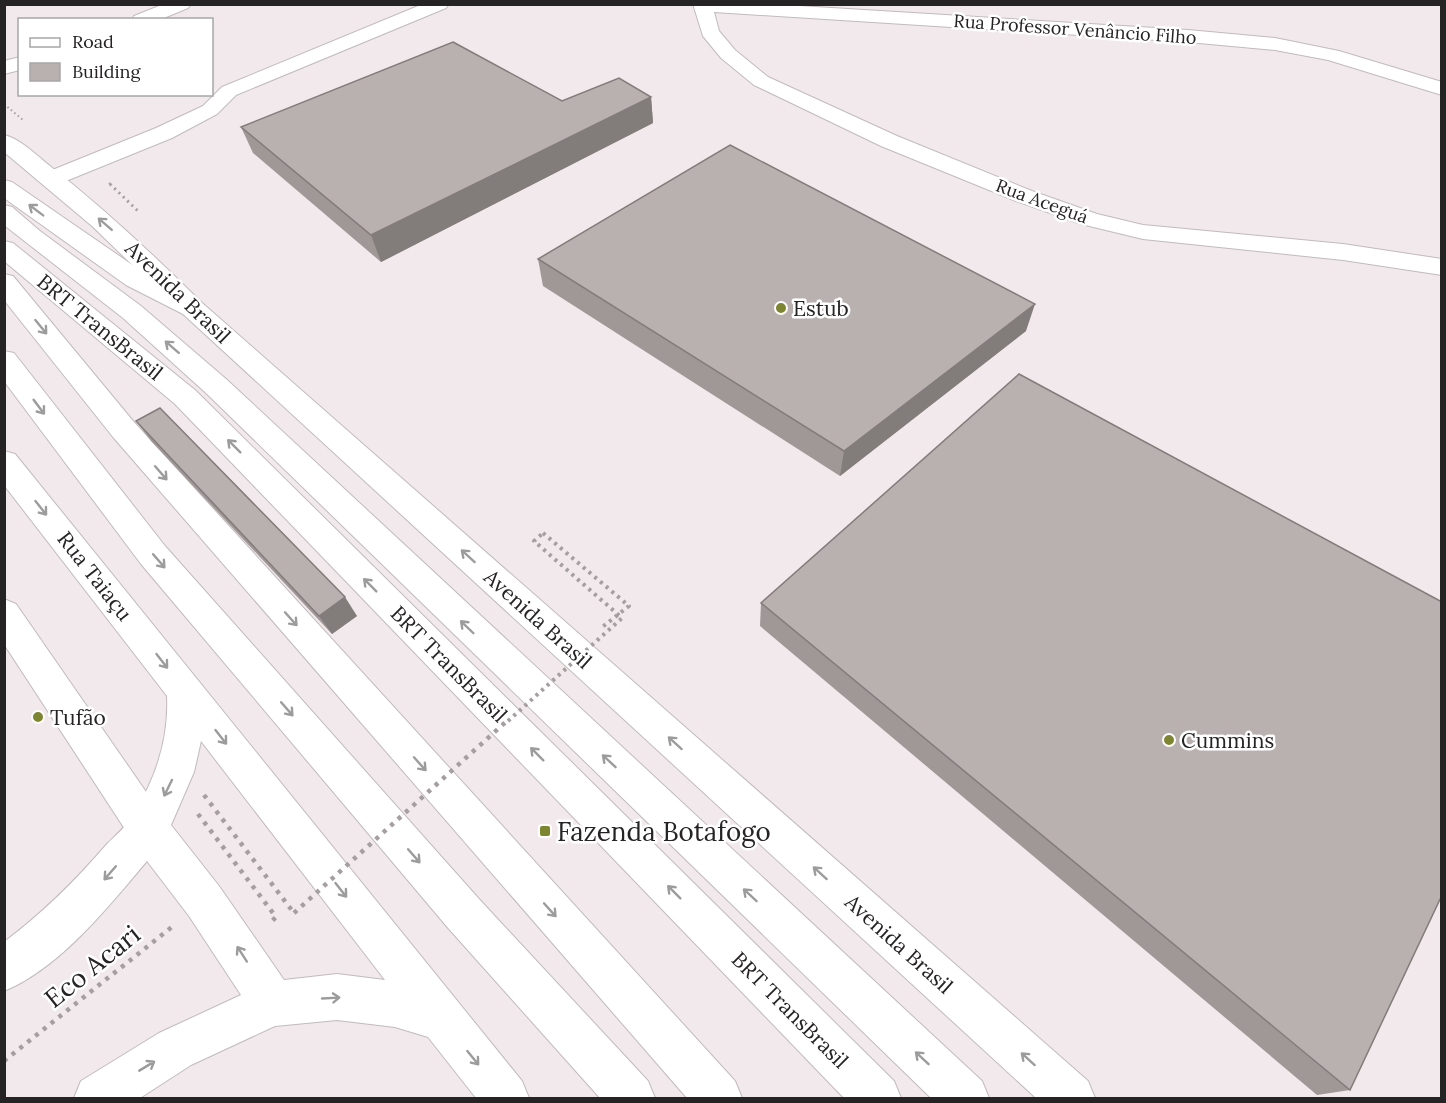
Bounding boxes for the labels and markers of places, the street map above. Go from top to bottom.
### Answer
place label: Estub [793,295,849,322]
marker: Estub [774,301,788,315]
place label: Tufão [50,704,106,731]
marker: Tufão [31,710,45,724]
place label: Cummins [1181,727,1274,754]
marker: Cummins [1162,733,1176,747]
place label: Fazenda Botafogo [557,815,771,848]
marker: Fazenda Botafogo [538,824,552,838]

